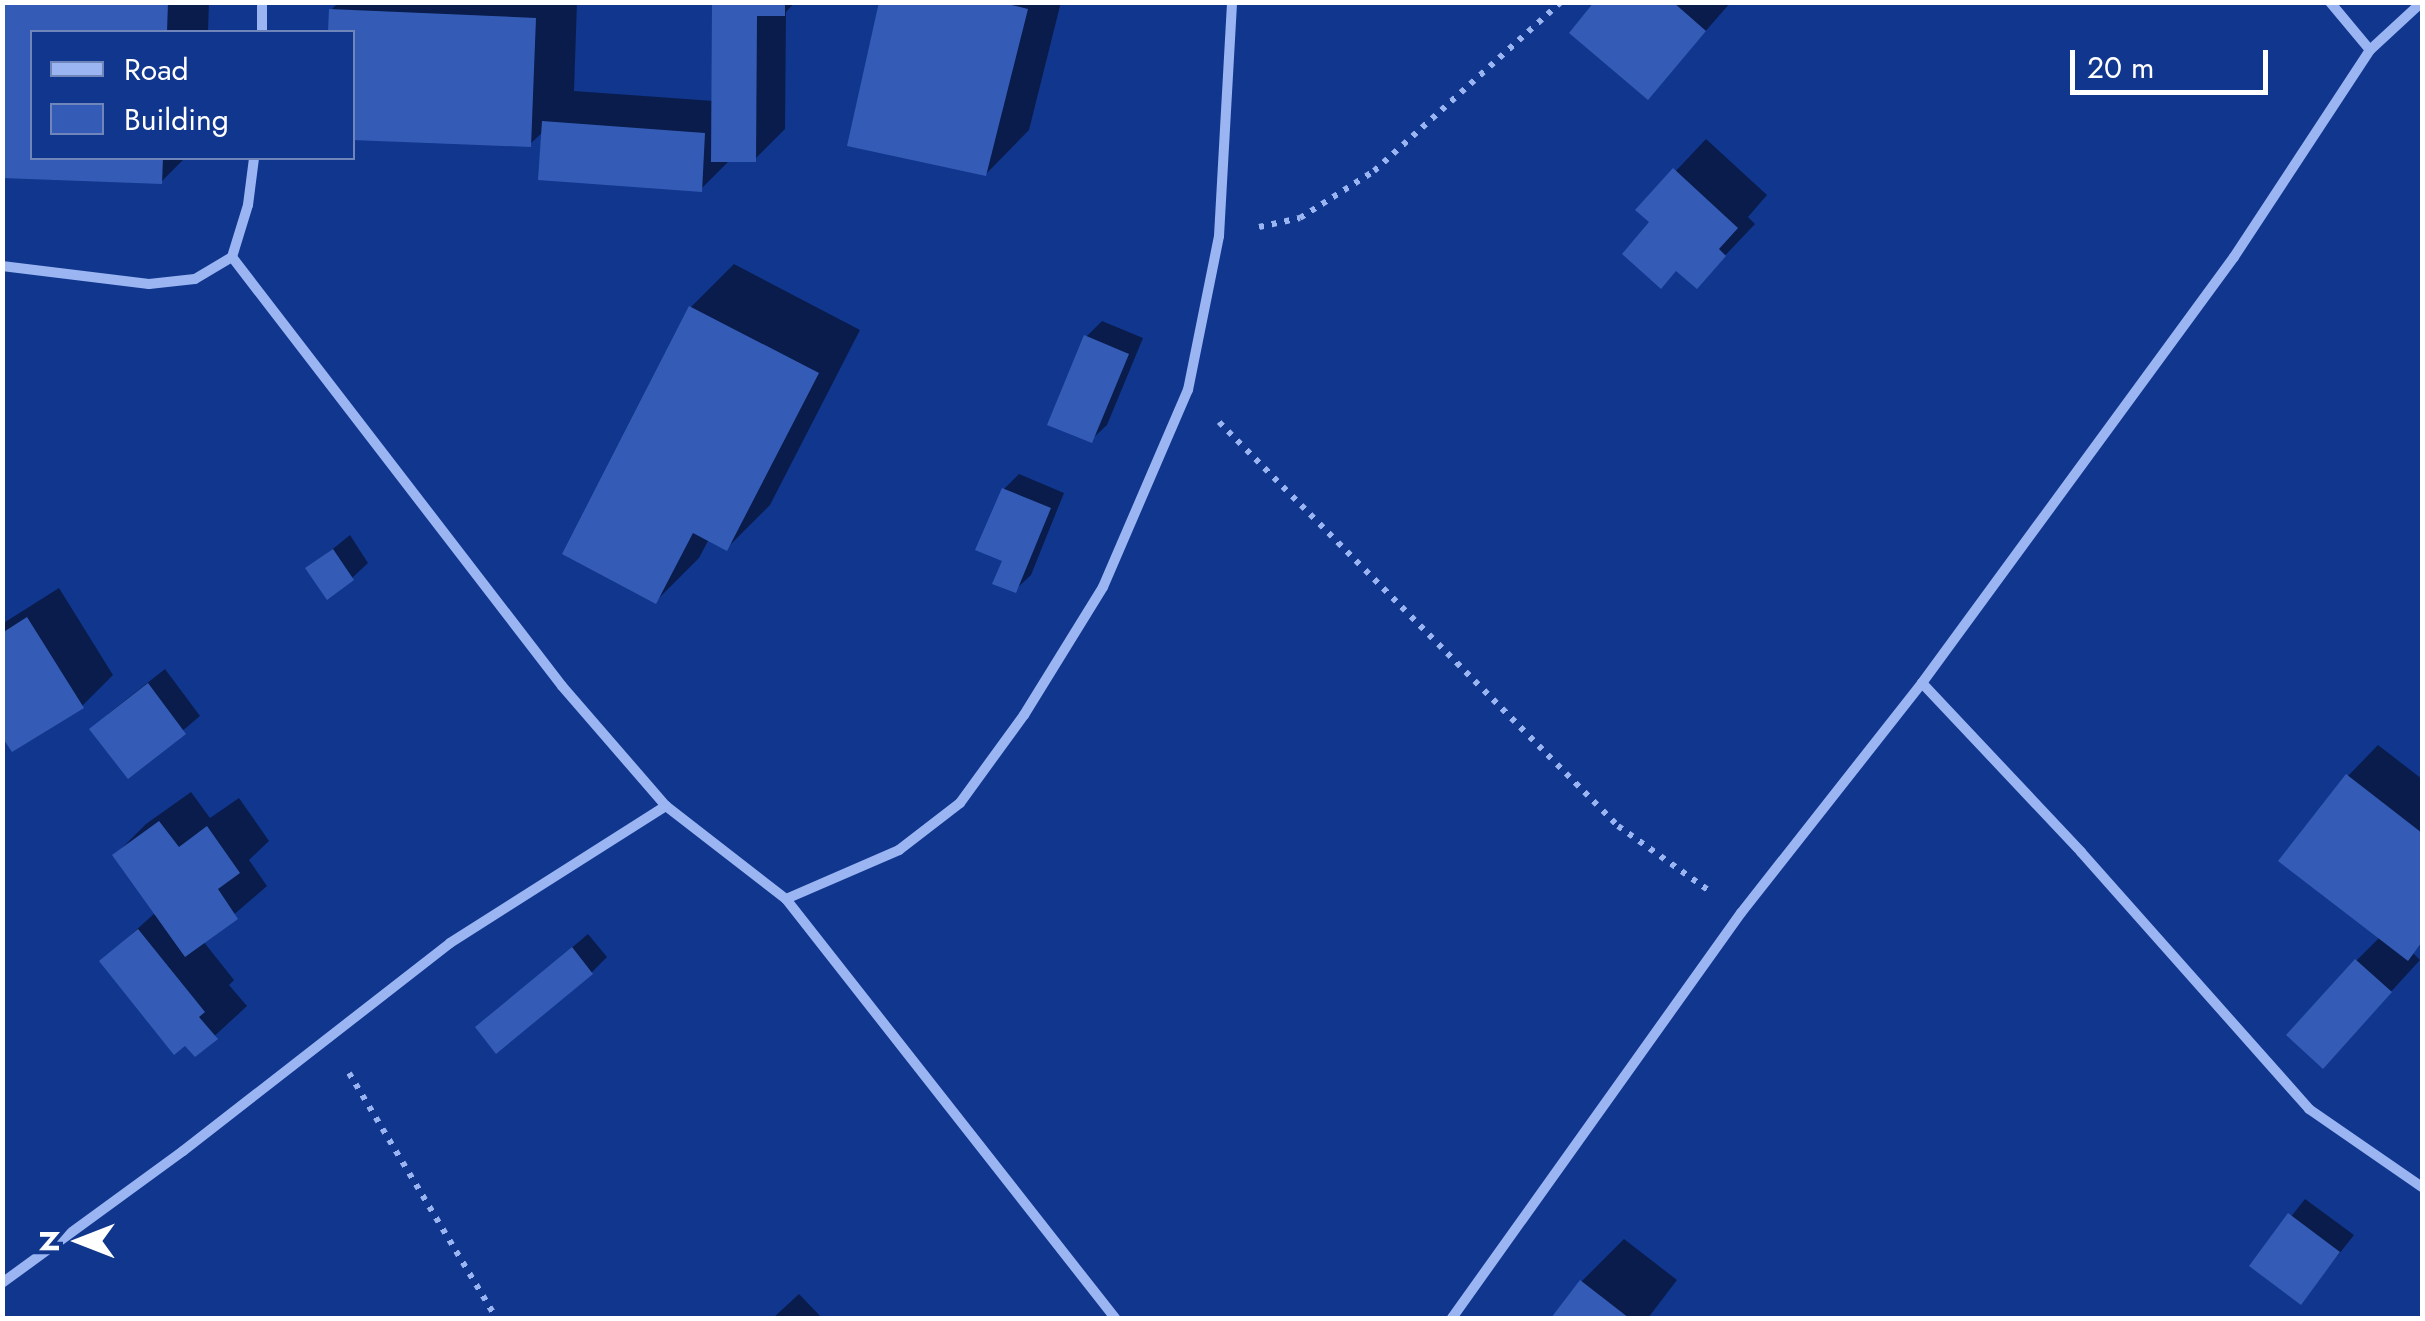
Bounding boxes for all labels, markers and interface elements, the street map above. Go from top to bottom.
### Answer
legend [30,30,355,160]
scale bar [2075,30,2272,92]
text: 20 m [2087,46,2154,89]
text: Road [124,48,189,91]
text: Building [124,98,229,141]
north arrow [30,1191,130,1291]
text: N [29,1230,70,1252]

